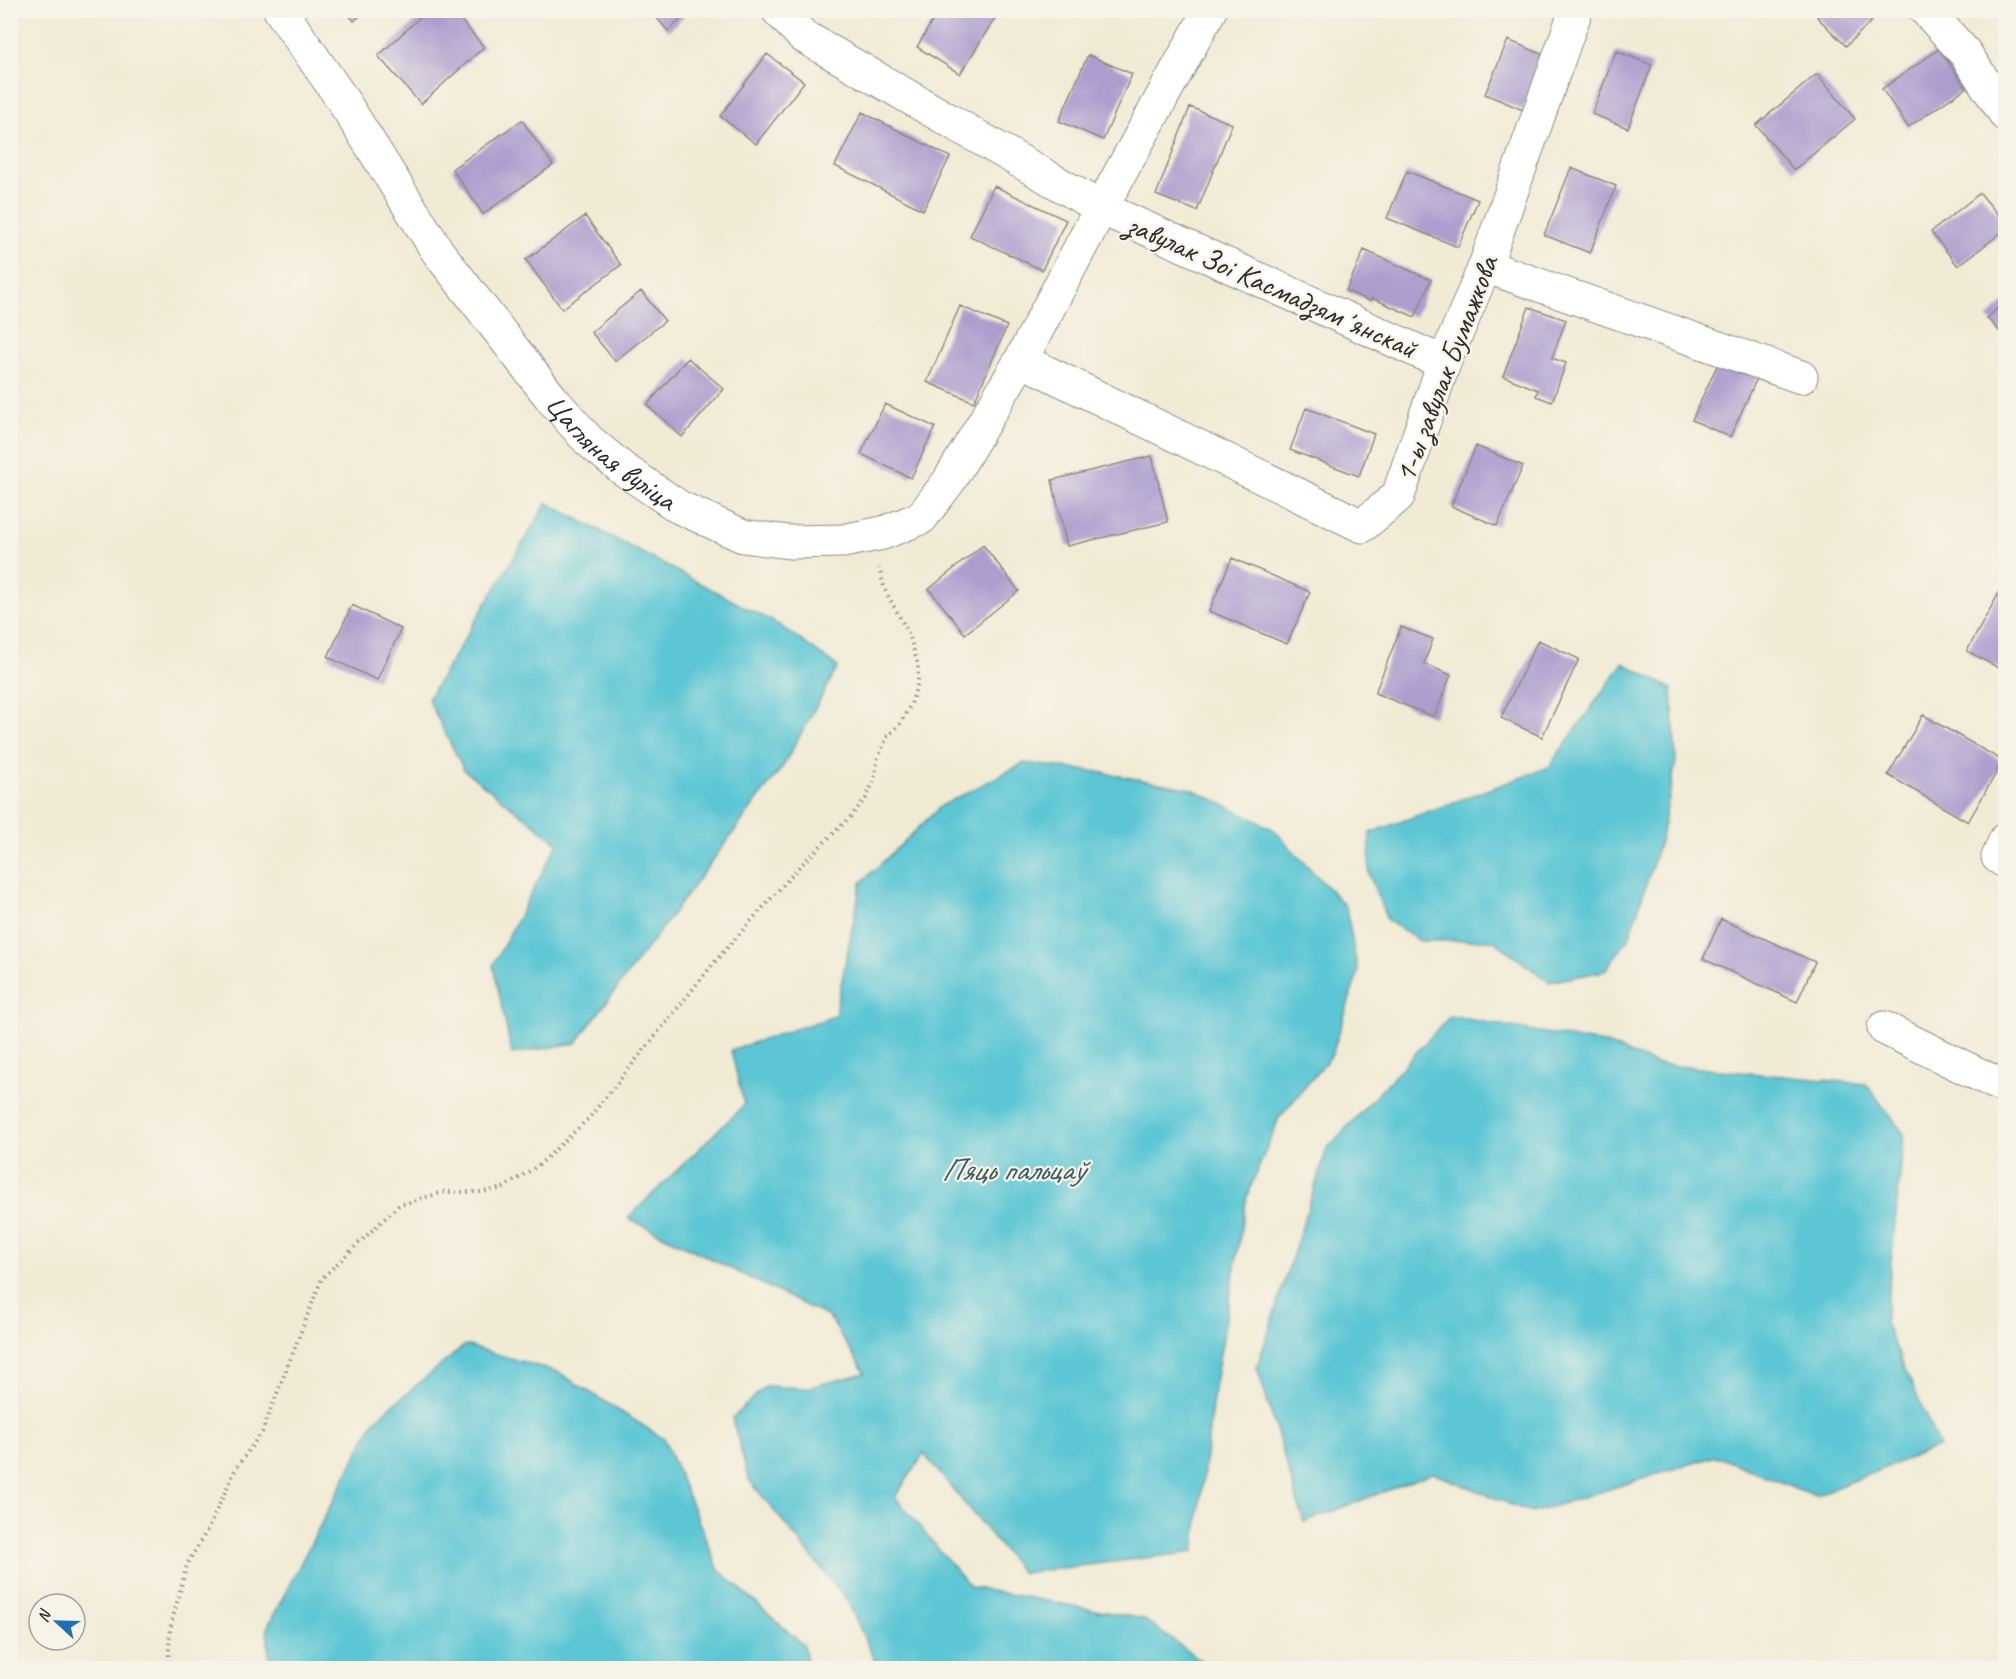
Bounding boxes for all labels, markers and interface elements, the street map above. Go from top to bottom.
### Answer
street label: завулак Зоі Касмадзямʼянскай [1118,203,1424,368]
street label: 1-ы завулак Бумажкова [1385,249,1507,487]
street label: Цагляная вуліца [537,386,685,520]
water label: Пяць пальцаў [942,1149,1092,1190]
north arrow [27,1592,87,1652]
text: N [33,1606,56,1625]

